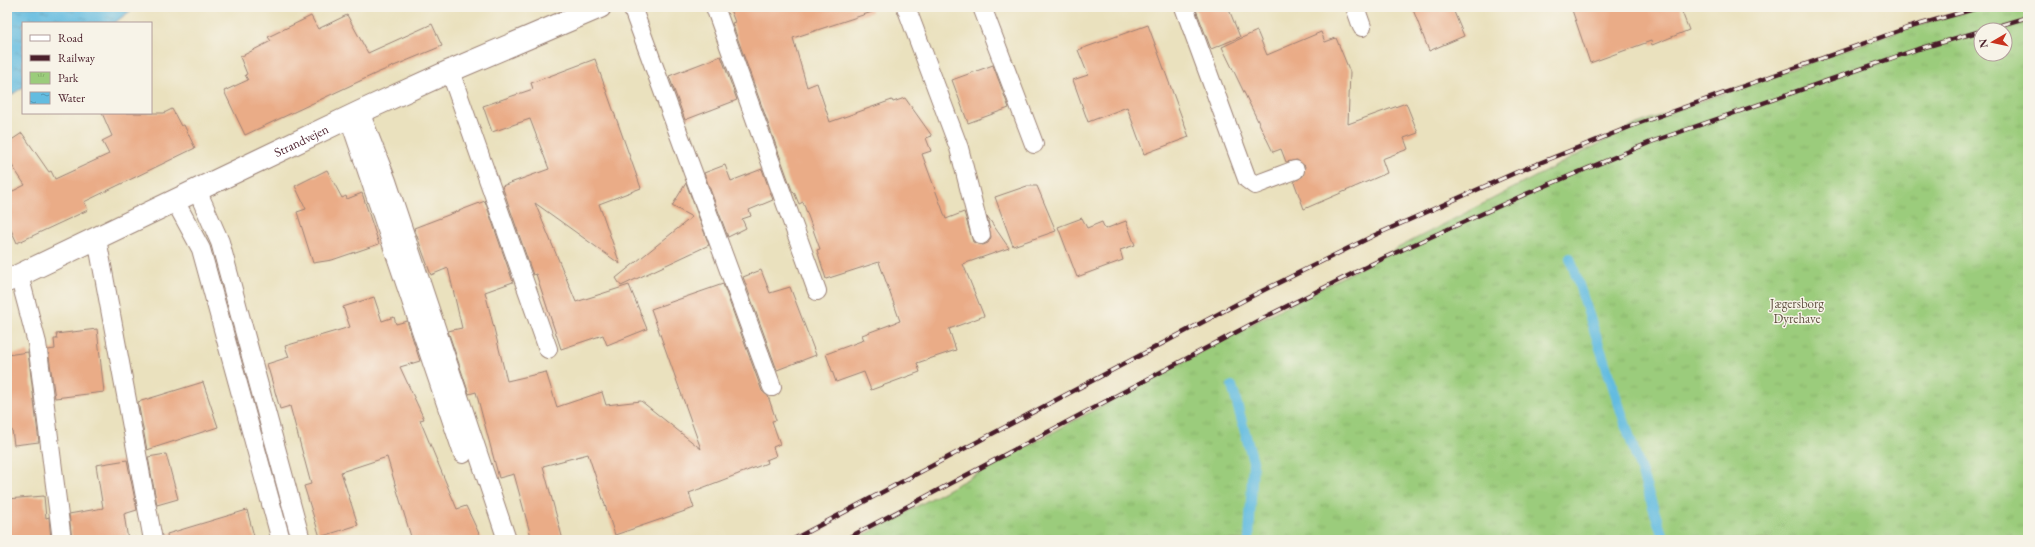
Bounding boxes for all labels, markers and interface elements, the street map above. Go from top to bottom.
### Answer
legend [22,22,152,114]
north arrow [1973,22,2013,62]
text: Road [58,30,84,46]
text: N [1975,38,1991,49]
text: Railway [58,50,96,66]
text: Park [58,70,79,86]
text: Water [58,90,85,106]
street label: Strandvejen [271,120,331,161]
park label: Jægersborg Dyrehave [1769,295,1824,327]

